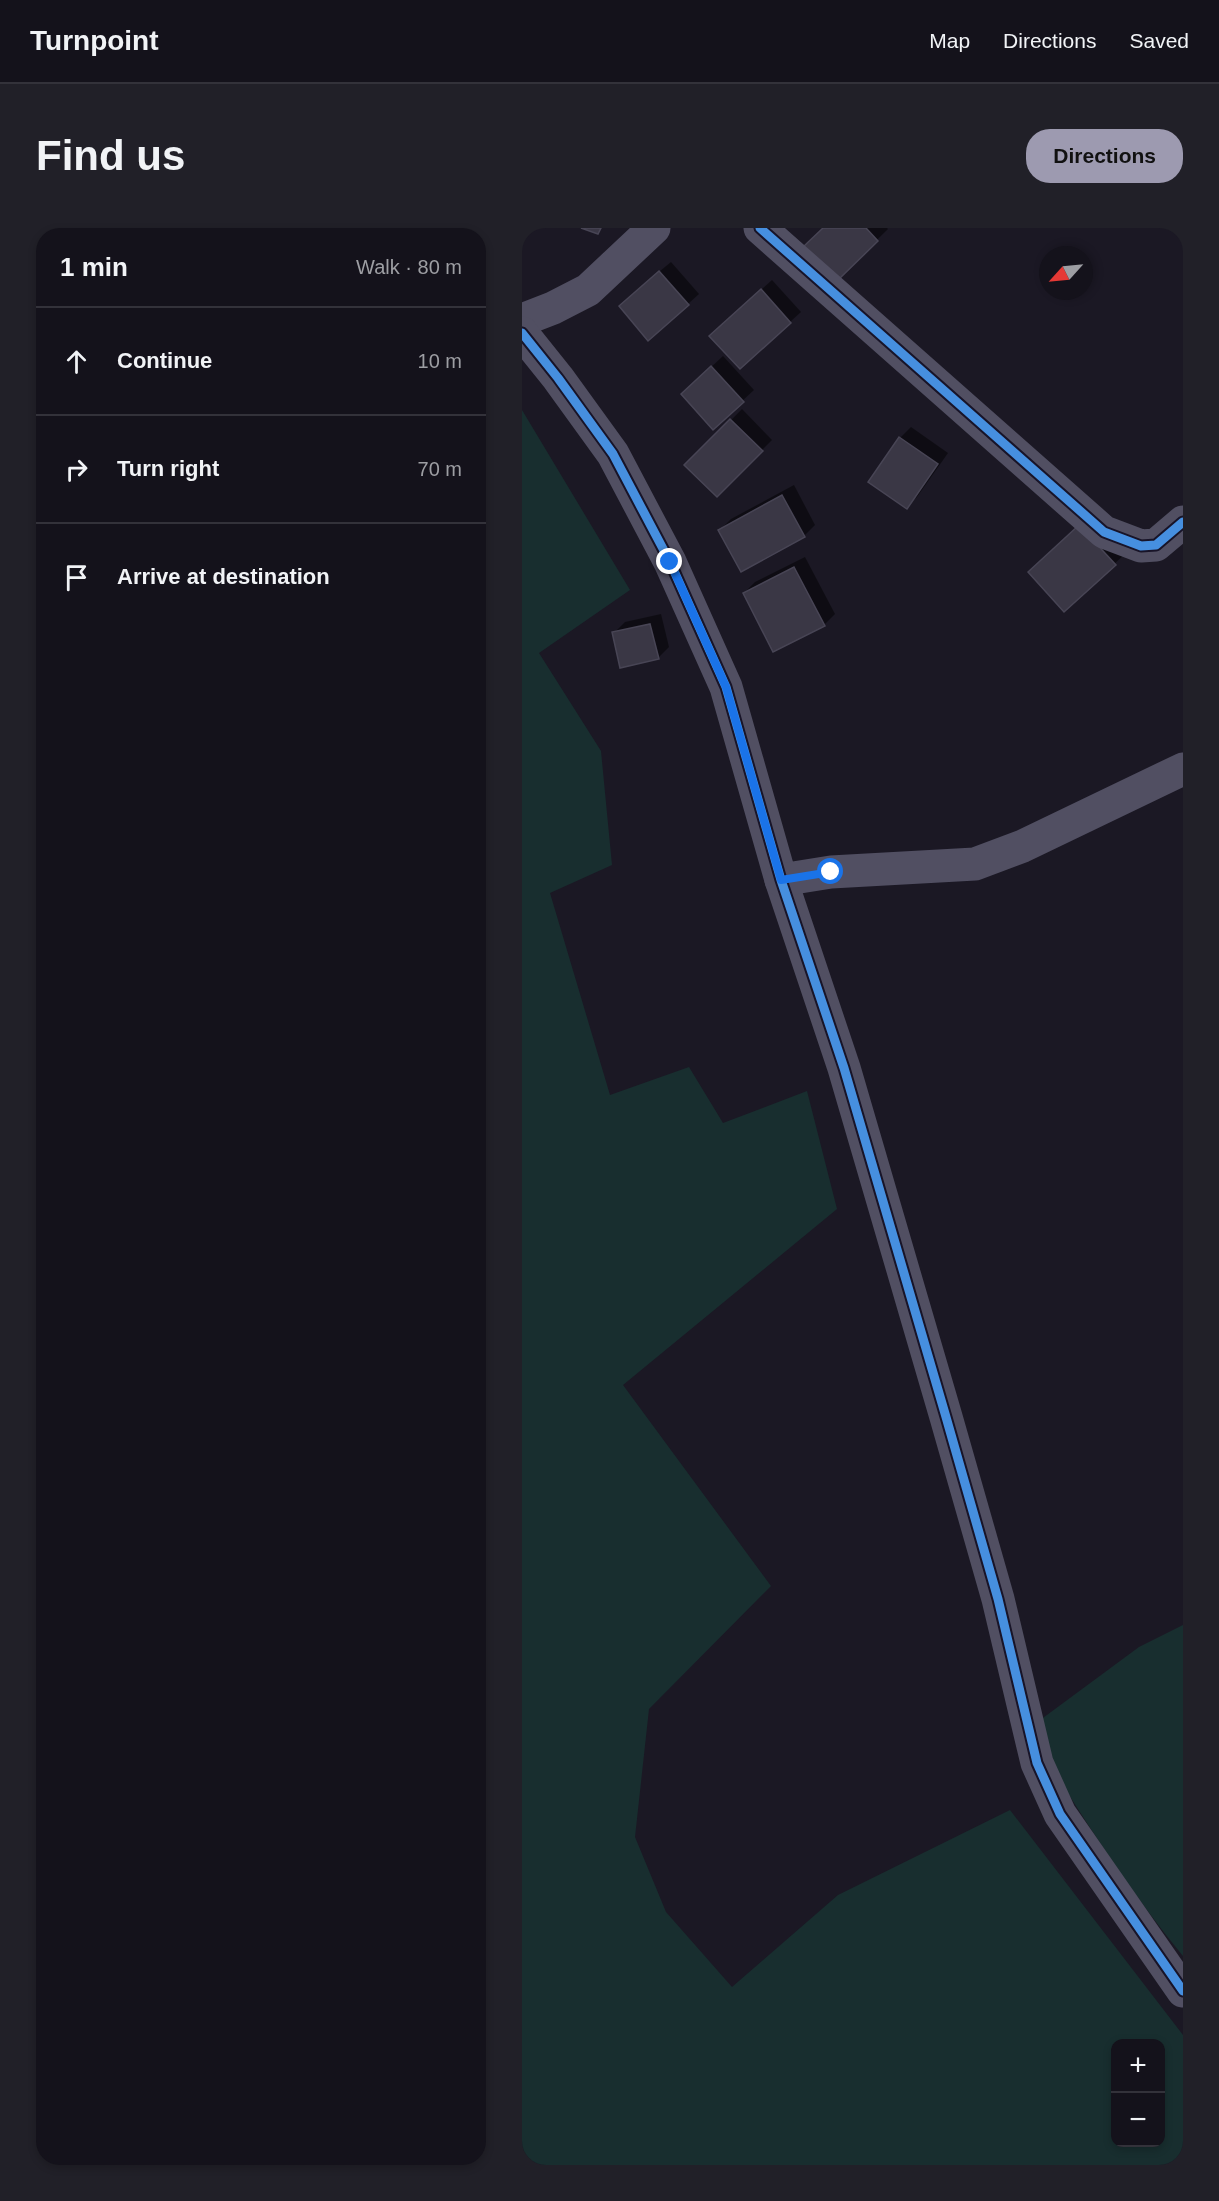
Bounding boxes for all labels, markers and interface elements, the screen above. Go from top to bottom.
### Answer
text: Turnpoint [30,25,159,56]
text: Map [929,29,970,52]
text: Directions [1003,29,1096,52]
text: Saved [1129,29,1189,52]
button: Directions [1026,129,1183,183]
text: Find us [36,132,185,179]
north arrow [1039,246,1093,300]
text: 1 min [60,252,128,282]
text: Walk · 80 m [356,256,462,278]
icon: ahead [60,345,93,378]
text: Continue [117,348,212,373]
text: 10 m [418,350,462,372]
icon: right [60,453,93,486]
text: Turn right [117,456,219,481]
text: 70 m [418,458,462,480]
route end [656,548,682,574]
icon: arrive [60,561,93,594]
text: Arrive at destination [117,564,330,589]
route start [817,858,843,884]
map controls [1111,2039,1165,2147]
button: + [1111,2039,1165,2093]
button: − [1111,2093,1165,2147]

